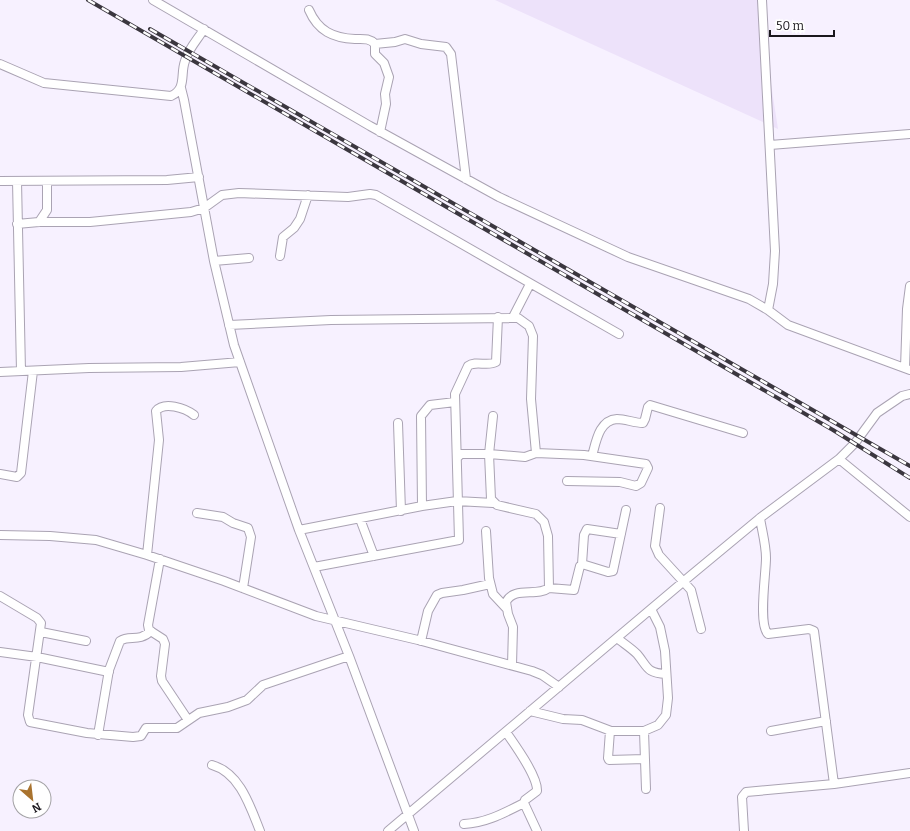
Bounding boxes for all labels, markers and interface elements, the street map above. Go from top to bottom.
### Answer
scale bar [770,12,834,38]
text: 50 m [776,19,805,33]
north arrow [12,779,52,819]
text: N [29,800,43,815]

